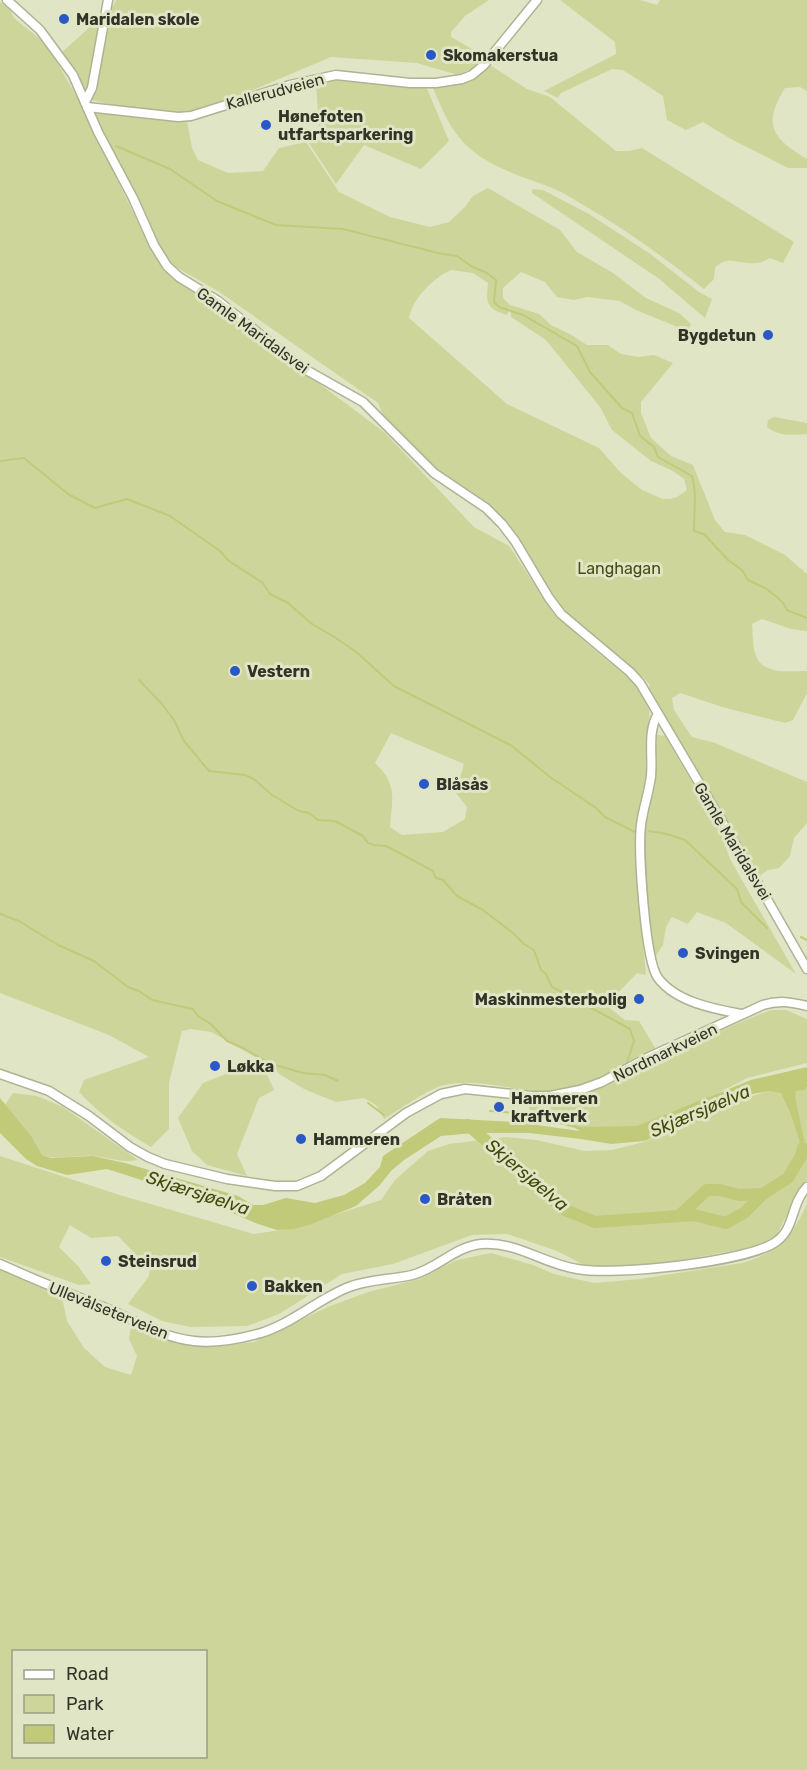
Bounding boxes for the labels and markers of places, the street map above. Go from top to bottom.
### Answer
place label: Maridalen skole [76,10,200,29]
marker: Maridalen skole [57,12,71,26]
place label: Skomakerstua [443,46,558,65]
marker: Skomakerstua [424,48,438,62]
place label: Hønefoten utfartsparkering [278,107,413,144]
marker: Hønefoten utfartsparkering [259,118,273,132]
place label: Bygdetun [678,326,756,345]
marker: Bygdetun [761,328,775,342]
place label: Vestern [247,662,310,681]
marker: Vestern [228,664,242,678]
place label: Blåsås [436,775,489,794]
marker: Blåsås [417,777,431,791]
place label: Svingen [695,944,760,963]
marker: Svingen [676,946,690,960]
place label: Maskinmesterbolig [475,990,627,1009]
marker: Maskinmesterbolig [632,992,646,1006]
place label: Løkka [227,1057,274,1076]
marker: Løkka [208,1059,222,1073]
place label: Hammeren kraftverk [511,1089,598,1126]
marker: Hammeren kraftverk [492,1100,506,1114]
place label: Hammeren [313,1130,400,1149]
marker: Hammeren [294,1132,308,1146]
place label: Bråten [437,1190,492,1209]
marker: Bråten [418,1192,432,1206]
place label: Steinsrud [118,1252,197,1271]
marker: Steinsrud [99,1254,113,1268]
place label: Bakken [264,1277,323,1296]
marker: Bakken [245,1279,259,1293]

